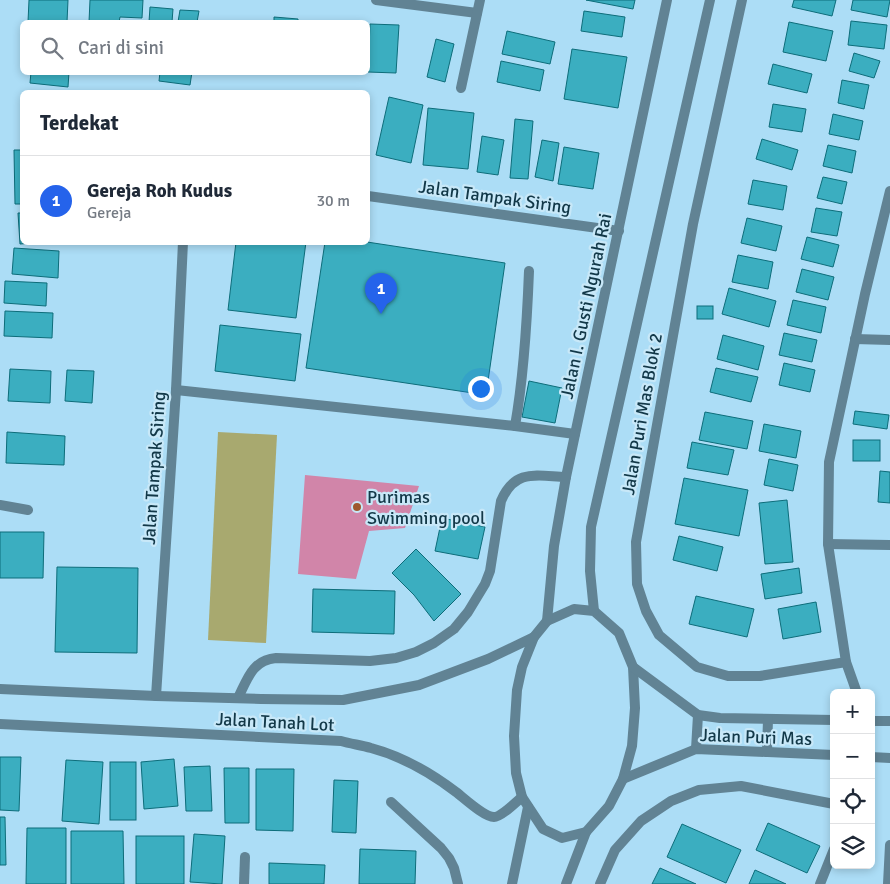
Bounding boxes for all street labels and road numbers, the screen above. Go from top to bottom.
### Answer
street label: Jalan Tampak Siring [417,175,573,219]
street label: Jalan I. Gusti Ngurah Rai [556,211,616,401]
street label: Jalan Puri Mas Blok 2 [617,331,667,497]
street label: Jalan Tampak Siring [138,391,170,545]
street label: Jalan Tanah Lot [215,708,335,736]
street label: Jalan Puri Mas [700,724,813,750]

